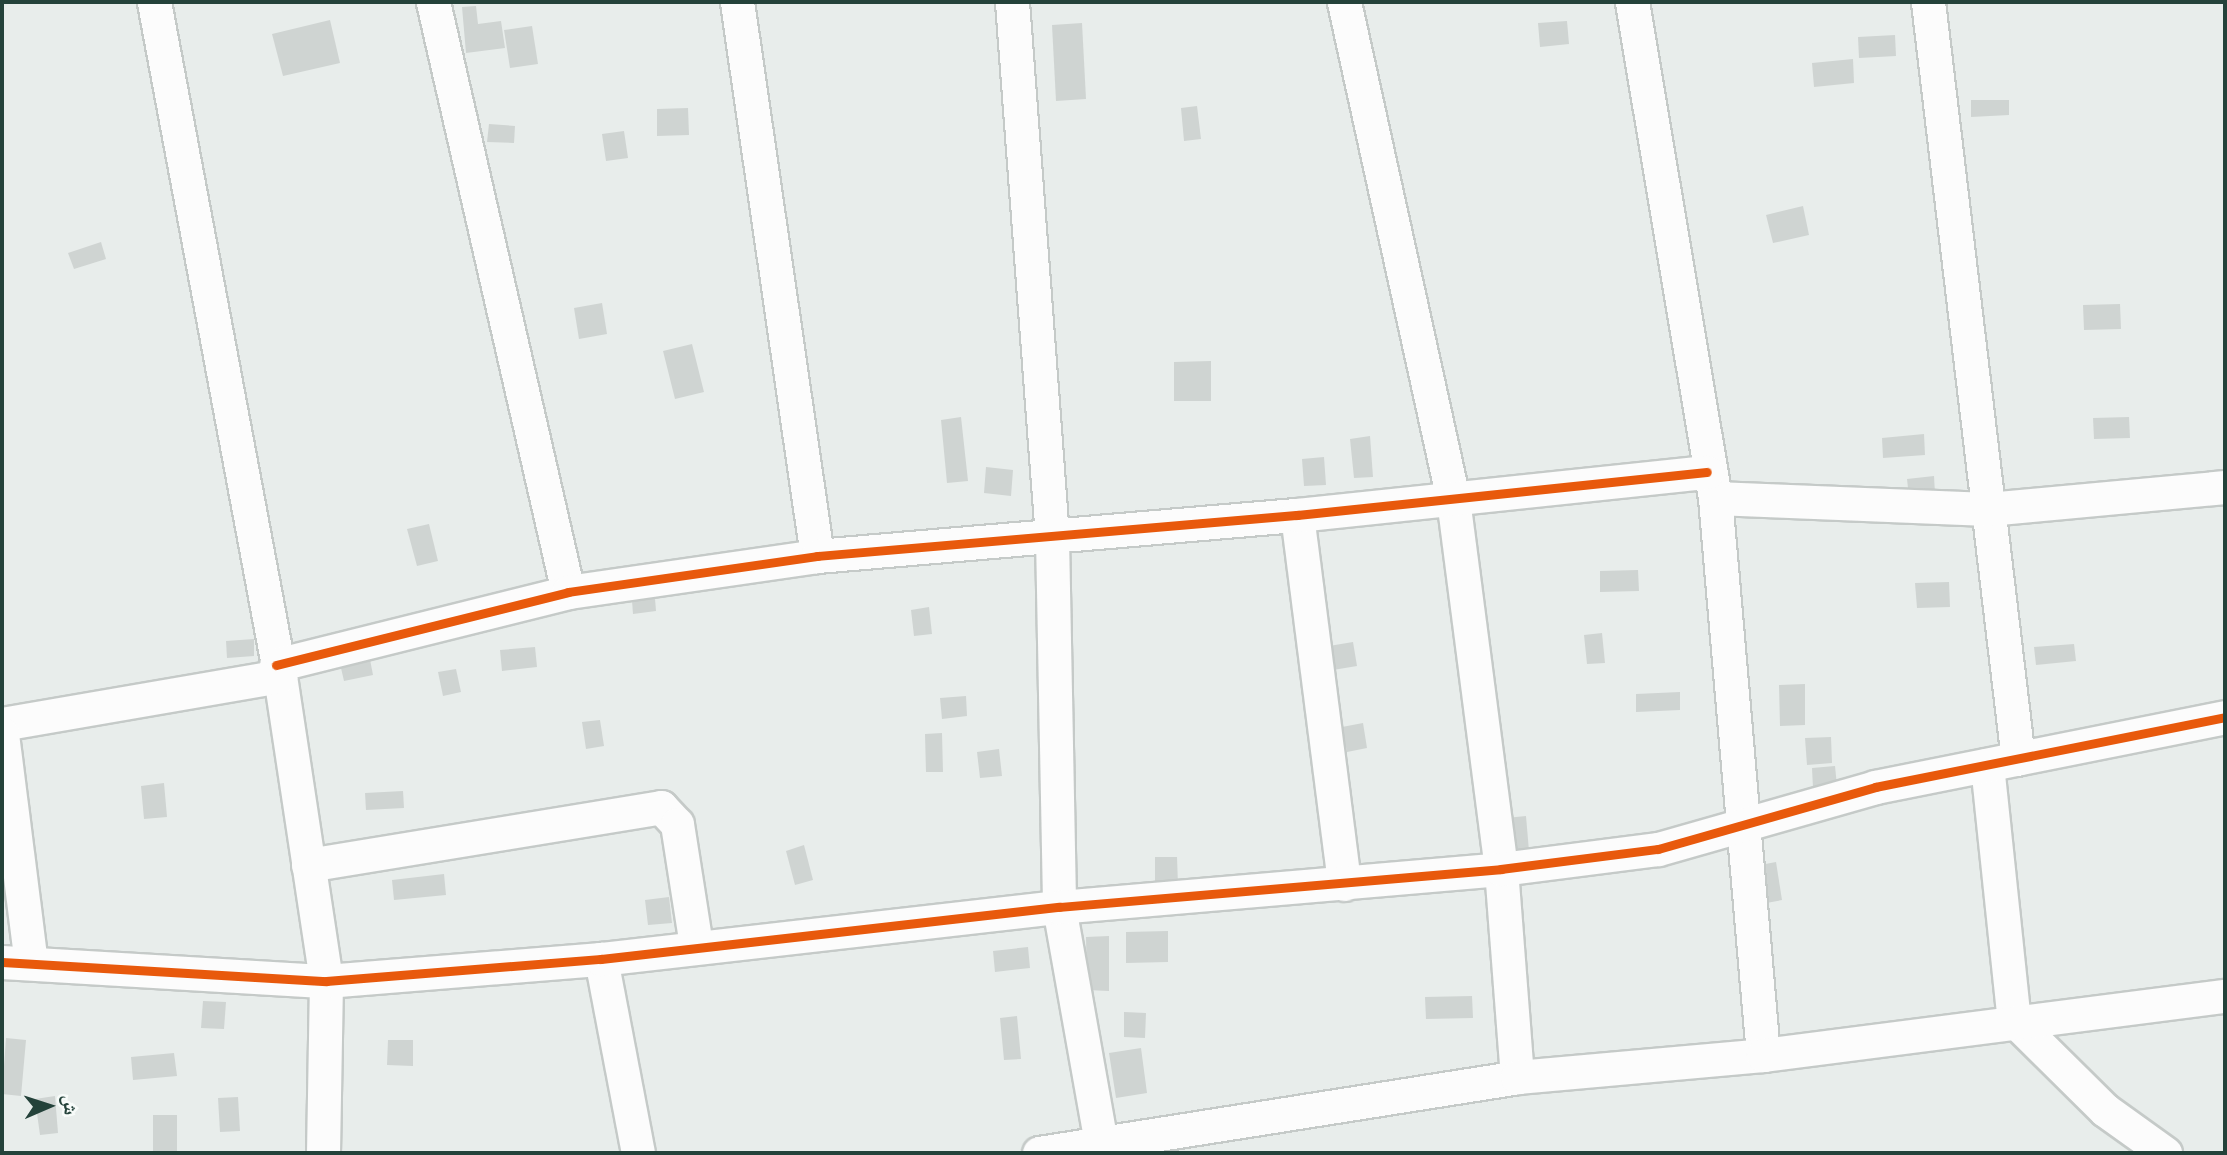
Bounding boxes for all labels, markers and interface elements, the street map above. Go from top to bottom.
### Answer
north arrow [14,1071,84,1141]
text: ش [57,1094,83,1116]

